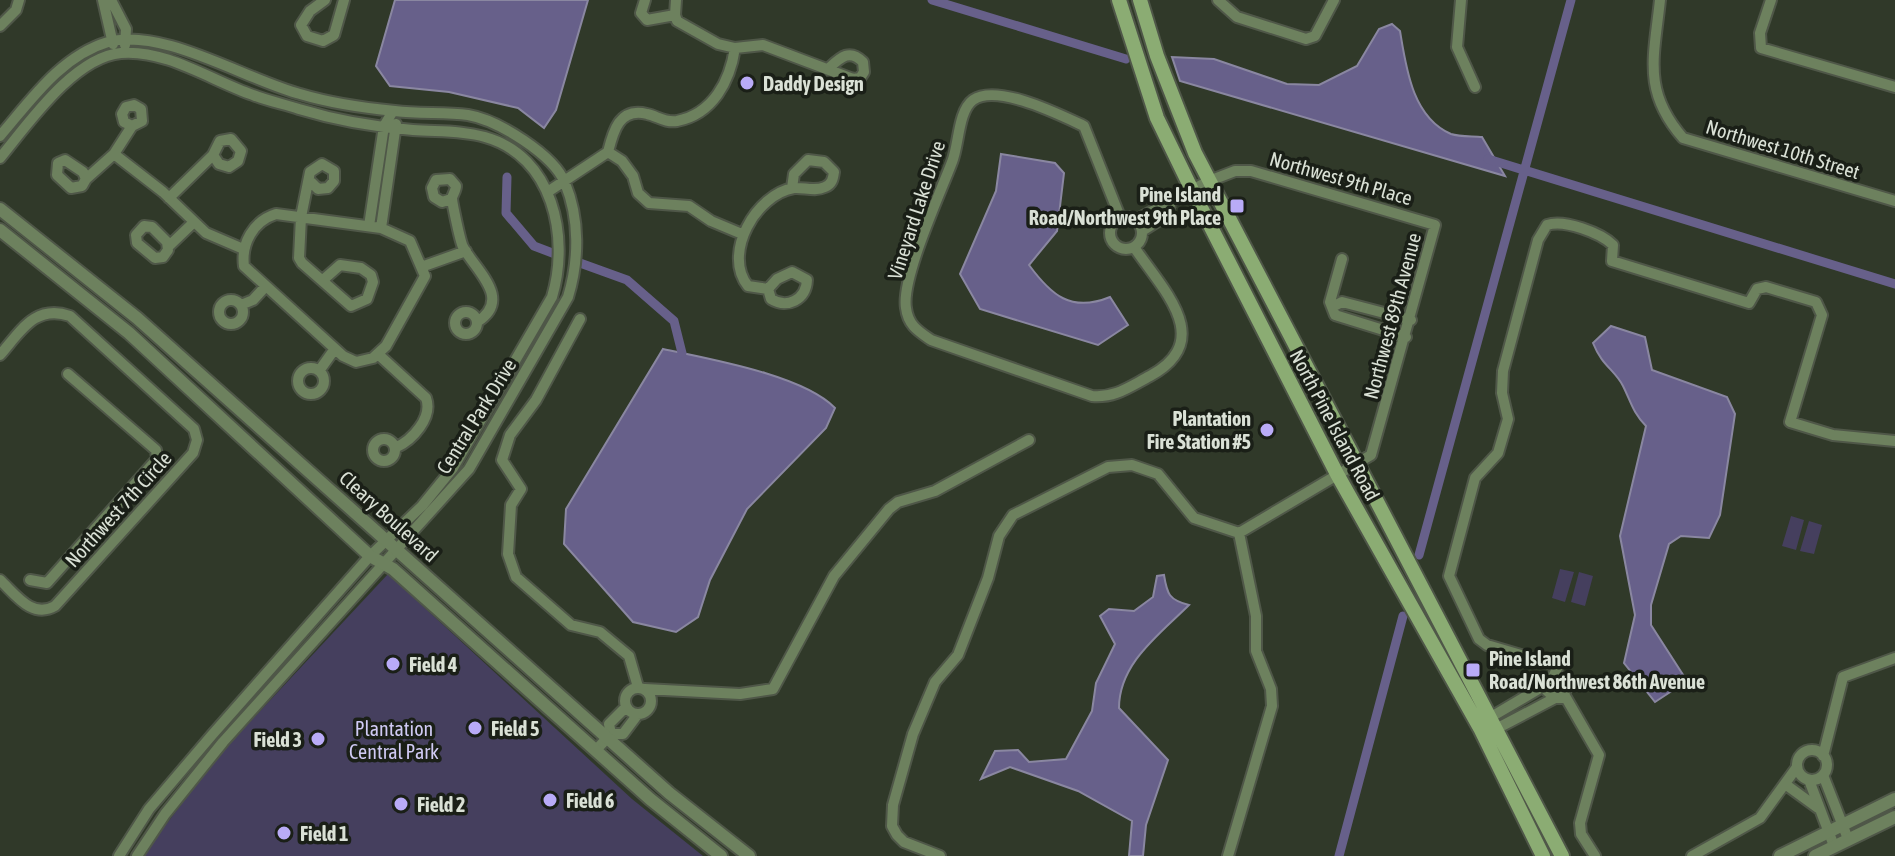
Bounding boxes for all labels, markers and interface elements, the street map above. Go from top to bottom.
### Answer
place label: Daddy Design [763,72,864,95]
marker: Daddy Design [738,74,756,92]
street label: Northwest 10th Street [1703,115,1863,183]
street label: Vineyard Lake Drive [883,138,949,282]
street label: Northwest 9th Place [1267,147,1415,209]
place label: Pine Island Road/Northwest 9th Place [1029,183,1221,229]
marker: Pine Island Road/Northwest 9th Place [1228,197,1246,215]
street label: Northwest 89th Avenue [1359,230,1425,402]
street label: North Pine Island Road [1286,346,1384,504]
street label: Central Park Drive [431,354,521,478]
place label: Plantation Fire Station #5 [1147,407,1251,453]
marker: Plantation Fire Station #5 [1258,421,1276,439]
street label: Northwest 7th Circle [60,447,176,571]
street label: Cleary Boulevard [335,466,443,566]
place label: Pine Island Road/Northwest 86th Avenue [1489,647,1705,693]
place label: Field 4 [409,653,457,676]
marker: Field 4 [384,655,402,673]
marker: Pine Island Road/Northwest 86th Avenue [1464,661,1482,679]
park label: Plantation Central Park [349,717,439,763]
place label: Field 5 [491,717,539,740]
marker: Field 5 [466,719,484,737]
place label: Field 3 [254,728,302,751]
marker: Field 3 [309,730,327,748]
place label: Field 6 [566,789,614,812]
marker: Field 6 [541,791,559,809]
place label: Field 2 [417,793,465,816]
marker: Field 2 [392,795,410,813]
place label: Field 1 [300,822,348,845]
marker: Field 1 [275,824,293,842]

